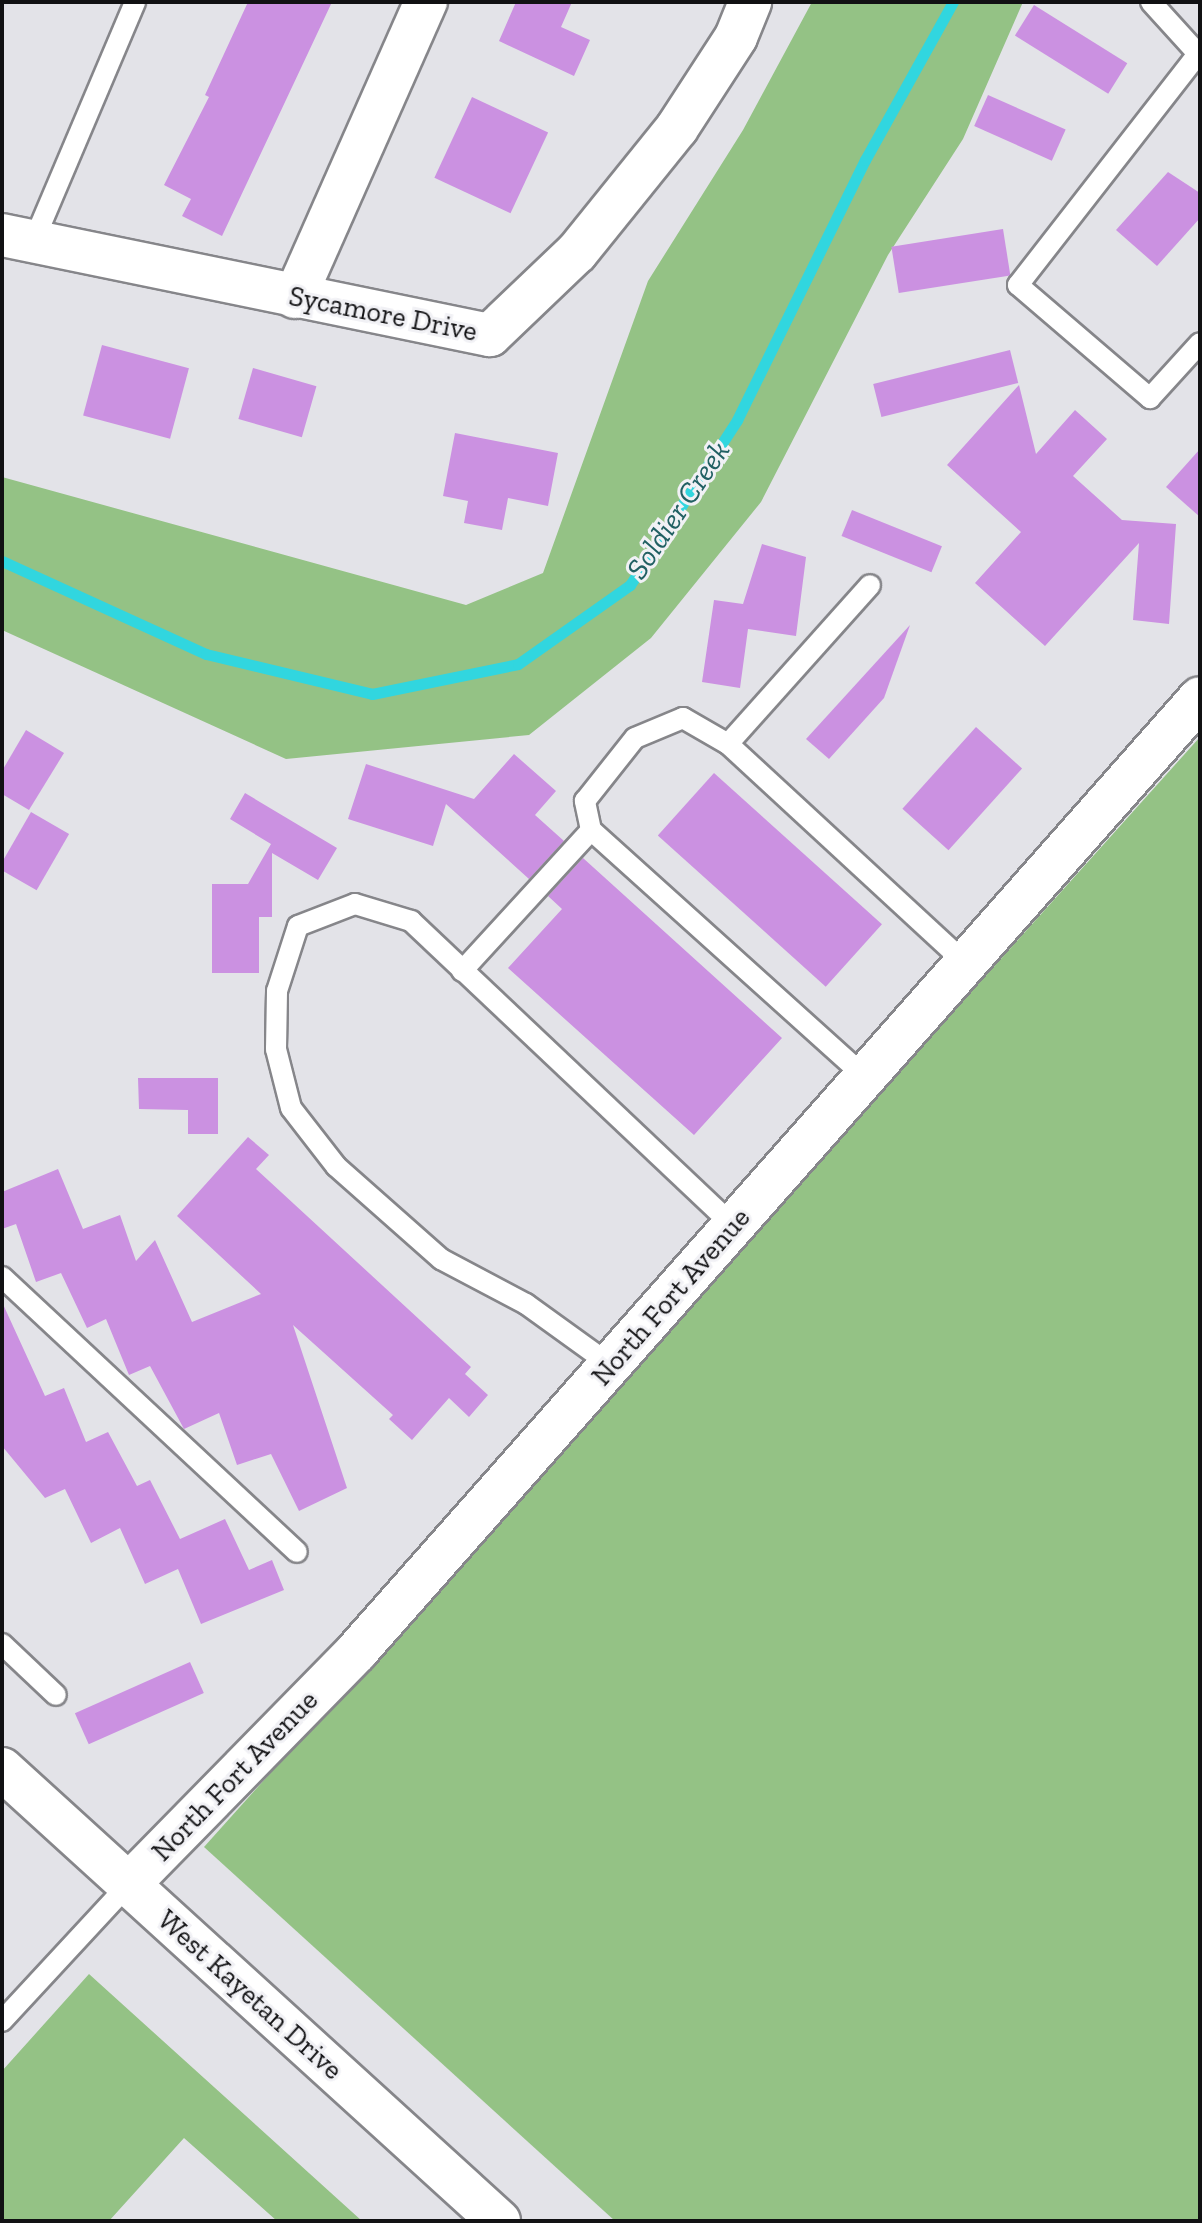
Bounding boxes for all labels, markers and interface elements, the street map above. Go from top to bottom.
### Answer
street label: Sycamore Drive [286,279,480,349]
water label: Soldier Creek [619,434,737,586]
street label: North Fort Avenue [584,1201,758,1393]
street label: North Fort Avenue [145,1683,325,1869]
street label: West Kayetan Drive [151,1903,349,2087]

